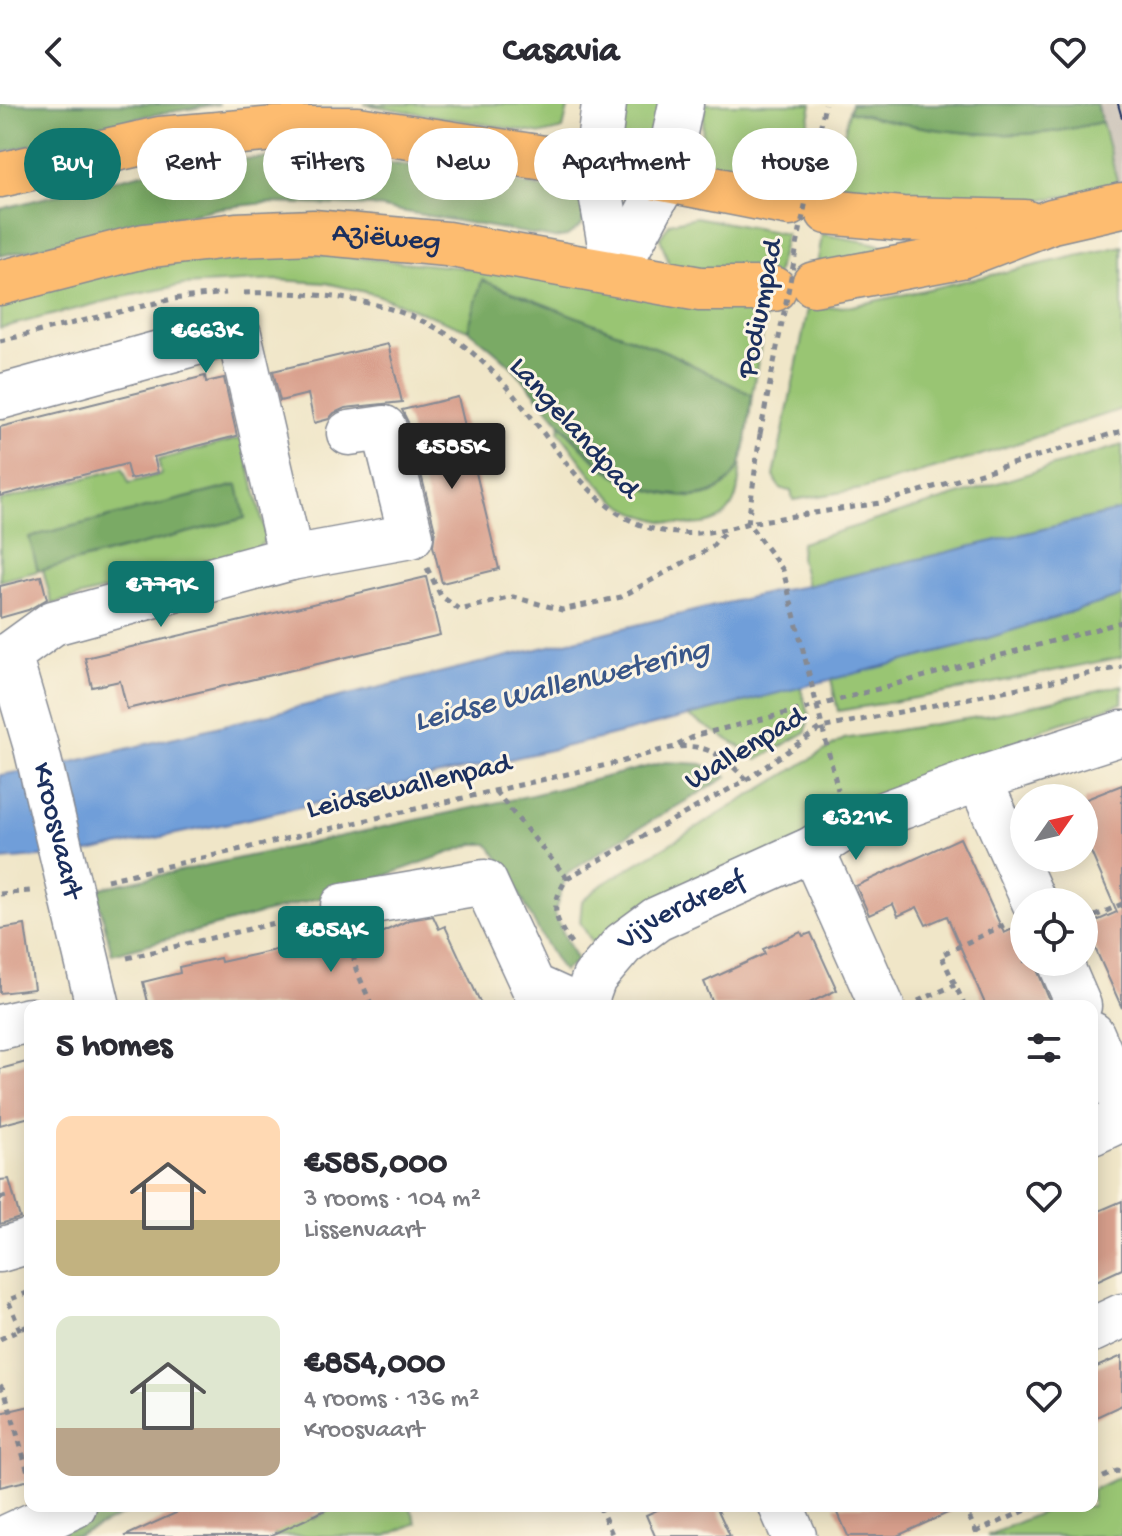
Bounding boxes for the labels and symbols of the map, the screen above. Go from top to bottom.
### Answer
street label: Aziëweg [331,216,442,261]
street label: Podiumpad [731,234,793,382]
pin: €663K [150,307,262,375]
street label: Langelandpad [500,351,647,509]
pin: €585K [396,423,508,491]
pin: €779K [105,561,217,629]
water label: Leidse Wallenwetering [410,631,715,742]
street label: Wallenpad [680,699,815,800]
street label: Leidsewallenpad [303,747,517,829]
street label: Kroosvaart [23,759,90,905]
north arrow [1010,784,1098,872]
pin: €321K [800,794,912,862]
street label: Vijverdreef [610,863,754,960]
pin: €854K [275,906,387,974]

